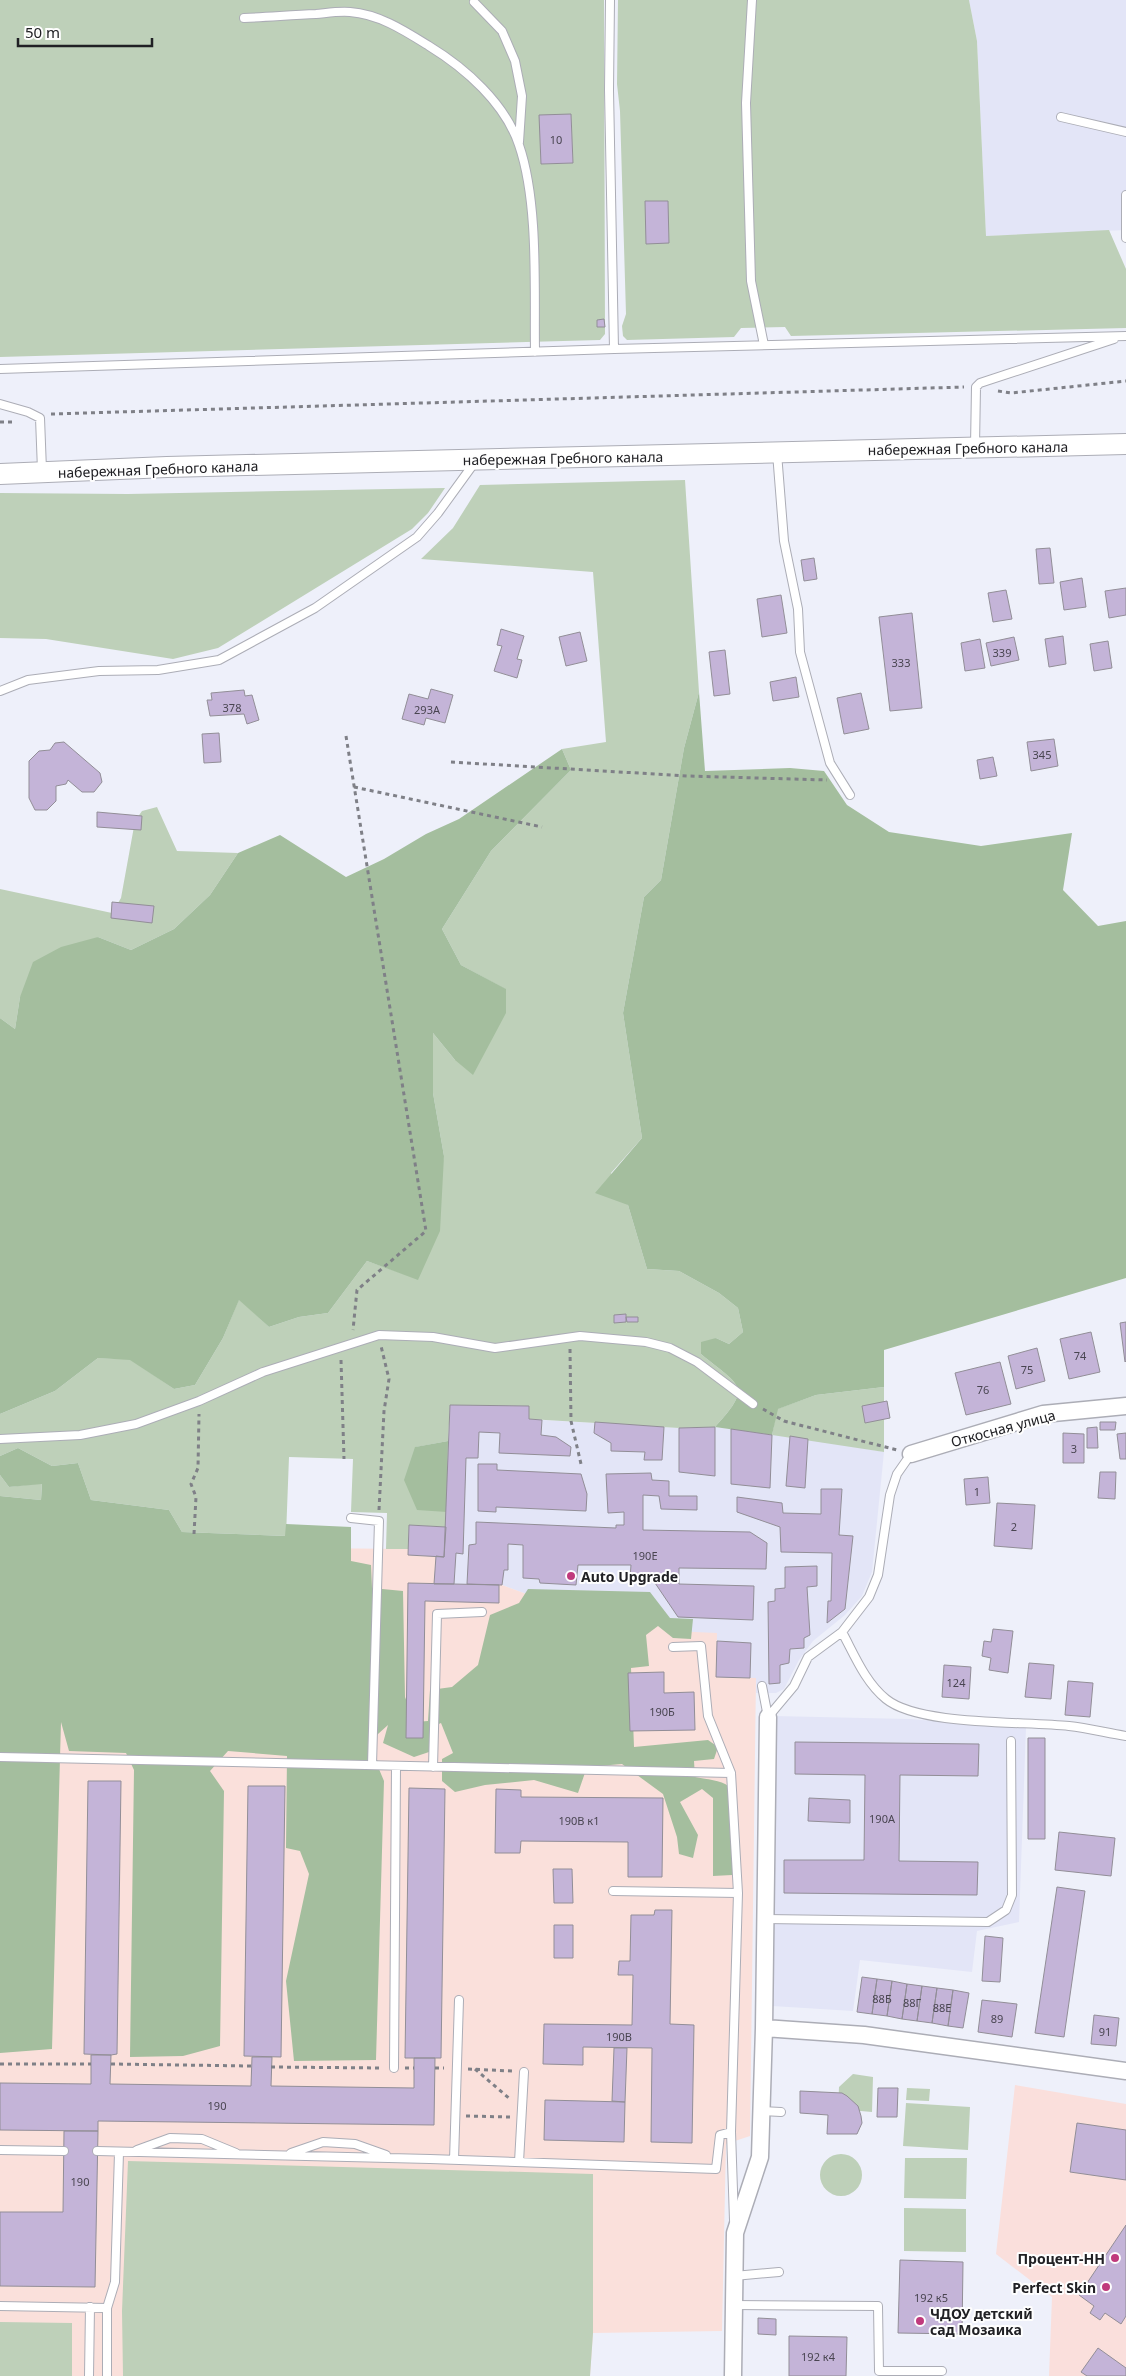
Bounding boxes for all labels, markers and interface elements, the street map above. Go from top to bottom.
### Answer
scale bar [18,15,151,47]
text: 50 m [25,22,60,42]
house number: 10 [550,132,562,147]
street label: набережная Гребного канала [868,437,1068,459]
street label: набережная Гребного канала [463,447,663,469]
street label: набережная Гребного канала [57,456,259,482]
house number: 339 [993,645,1011,660]
house number: 333 [892,655,910,670]
house number: 378 [223,700,241,715]
house number: 293А [414,702,441,717]
house number: 345 [1033,747,1051,762]
house number: 74 [1074,1348,1087,1363]
house number: 75 [1021,1362,1033,1377]
house number: 76 [977,1382,989,1397]
street label: Откосная улица [949,1405,1057,1451]
house number: 3 [1071,1441,1077,1456]
house number: 1 [974,1484,980,1499]
house number: 2 [1011,1519,1017,1534]
house number: 190Е [633,1548,658,1563]
place label: Auto Upgrade [581,1567,678,1586]
marker: Auto Upgrade [565,1570,577,1582]
house number: 124 [947,1675,966,1690]
house number: 190Б [649,1704,675,1719]
house number: 190А [869,1811,896,1826]
house number: 190В к1 [558,1813,600,1828]
house number: 88Б [872,1991,892,2006]
house number: 88Г [903,1995,921,2010]
house number: 88Е [933,2000,951,2015]
house number: 89 [991,2011,1003,2026]
house number: 91 [1099,2024,1111,2039]
house number: 190В [606,2029,632,2044]
house number: 190 [208,2098,226,2113]
house number: 190 [71,2174,89,2189]
place label: Процент-НН [1017,2249,1105,2268]
marker: Процент-НН [1109,2252,1121,2264]
place label: Perfect Skin [1012,2278,1096,2297]
marker: Perfect Skin [1100,2281,1112,2293]
house number: 192 к5 [914,2290,948,2305]
place label: ЧДОУ детский сад Мозаика [930,2304,1033,2339]
marker: ЧДОУ детский сад Мозаика [914,2315,926,2327]
house number: 192 к4 [801,2349,836,2364]

